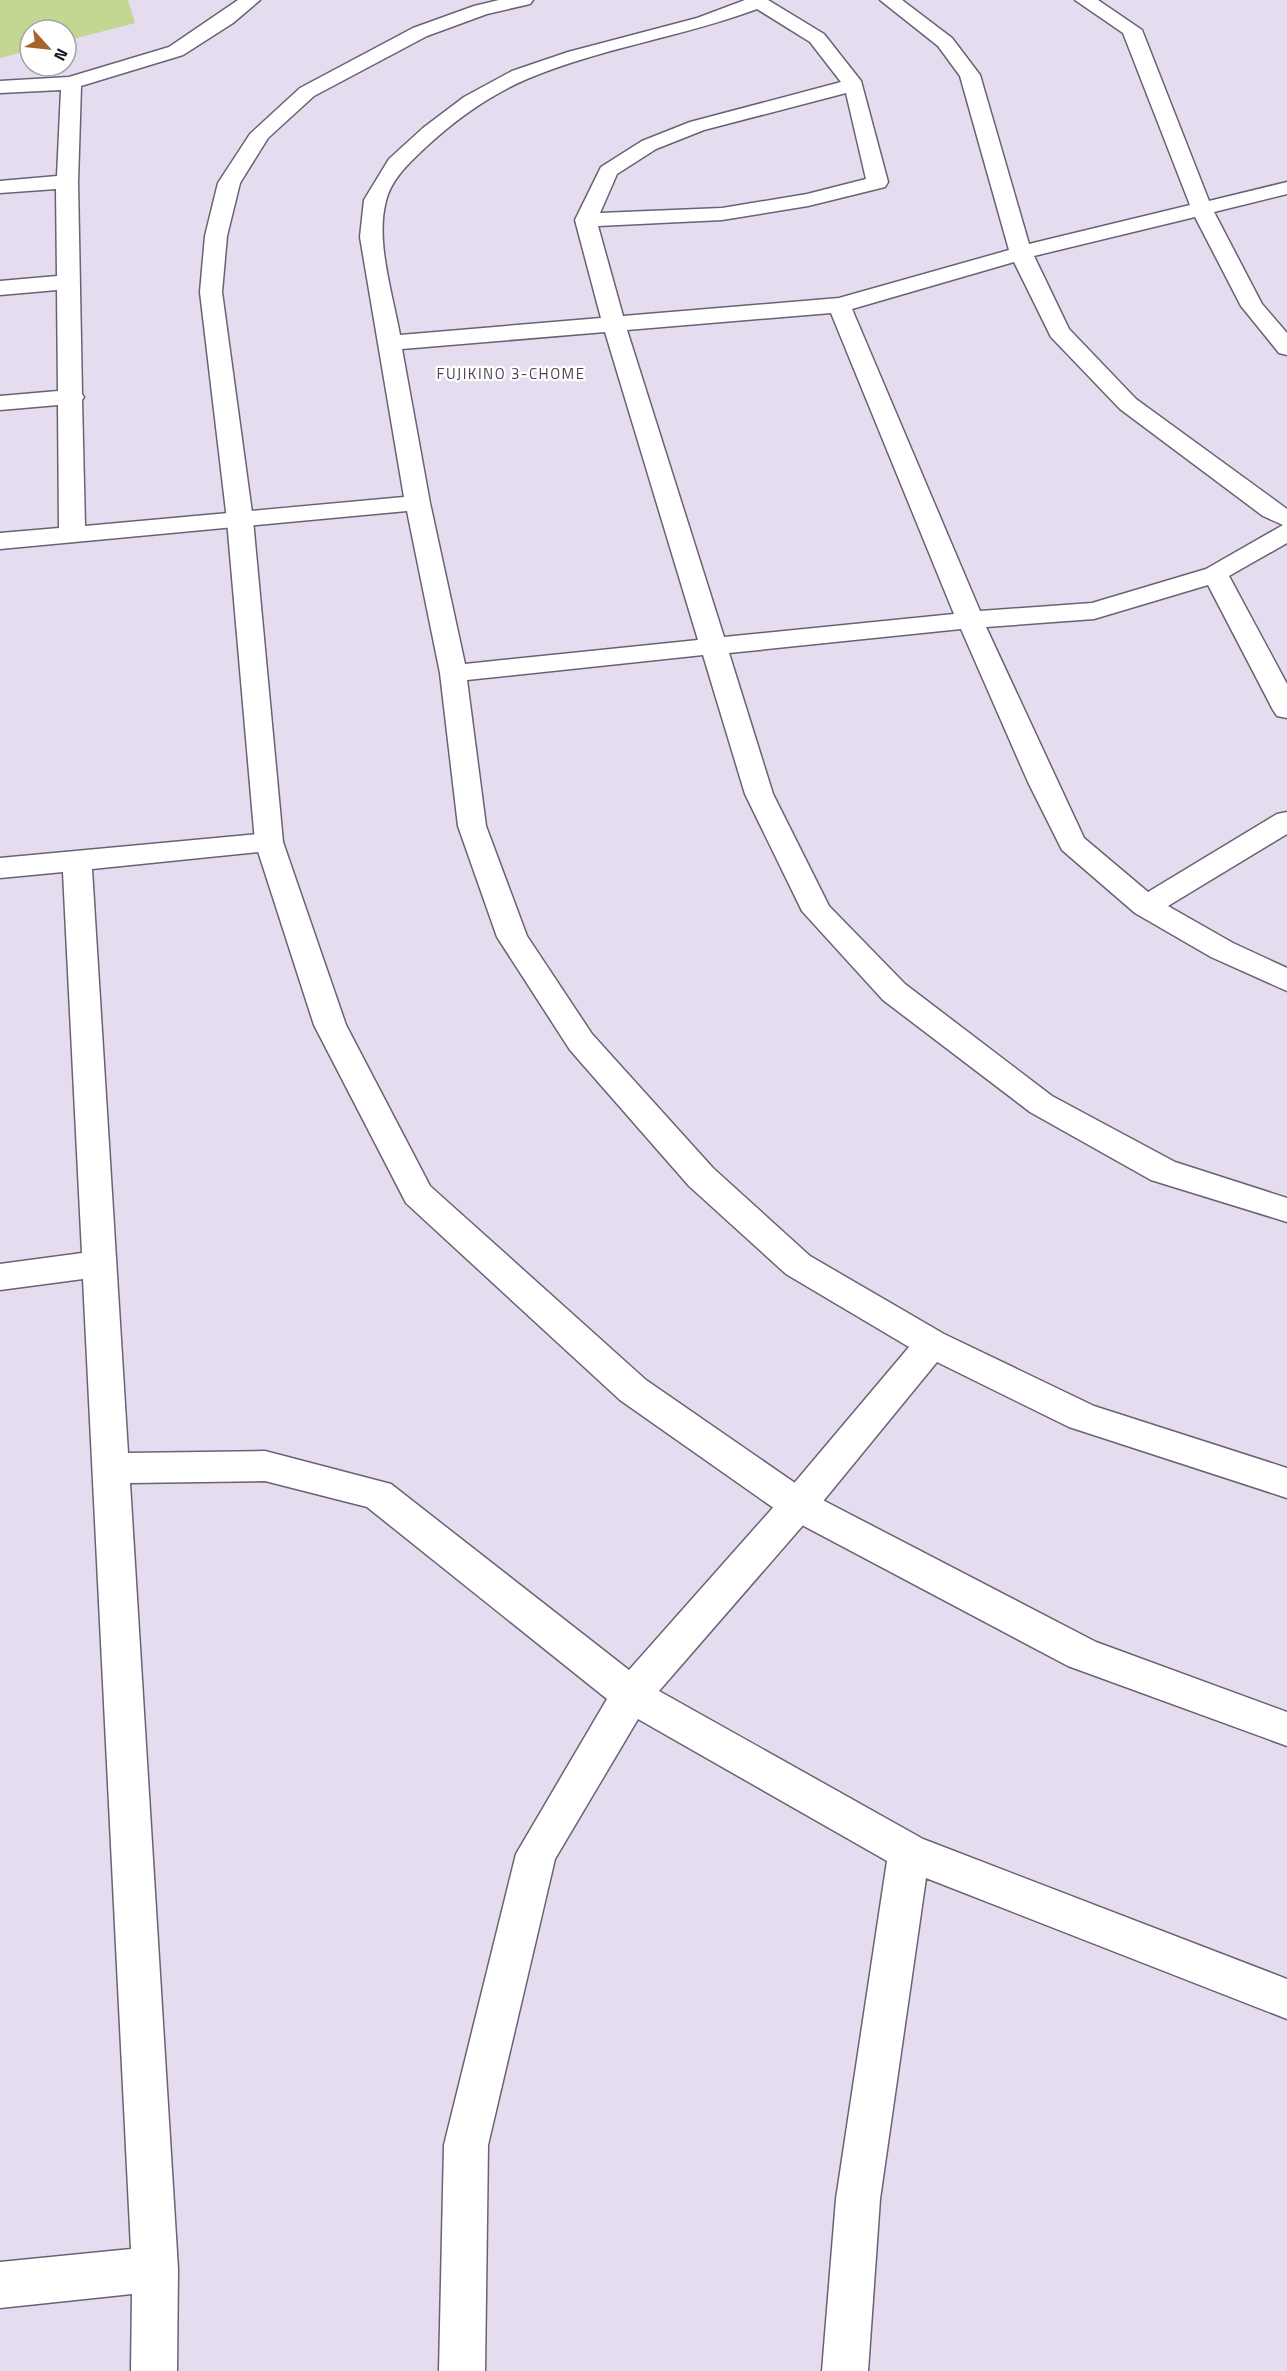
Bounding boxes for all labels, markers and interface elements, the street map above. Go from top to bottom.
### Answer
north arrow [18,18,78,78]
text: N [48,44,75,65]
district label: FUJIKINO 3-CHOME [437,362,585,385]

